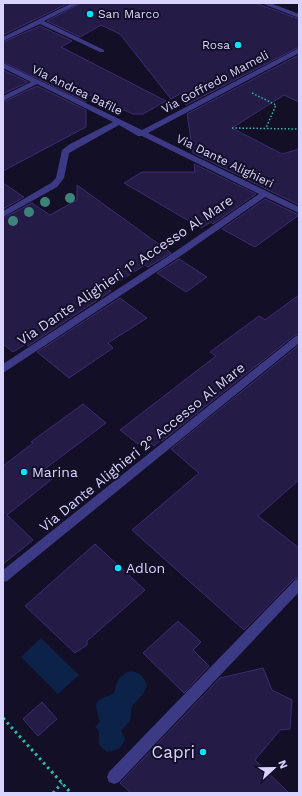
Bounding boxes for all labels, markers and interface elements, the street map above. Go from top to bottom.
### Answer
place label: San Marco [98,7,159,21]
marker: San Marco [85,9,95,19]
place label: Rosa [202,38,230,52]
marker: Rosa [233,40,243,50]
street label: Via Goffredo Mameli [159,48,271,116]
street label: Via Andrea Bafile [29,62,125,118]
street label: Via Dante Alighieri [174,131,276,191]
street label: Via Dante Alighieri 1° Accesso Al Mare [14,192,236,348]
street label: Via Dante Alighieri 2° Accesso Al Mare [36,359,248,535]
place label: Marina [32,464,78,480]
marker: Marina [19,467,29,477]
place label: Adlon [126,560,165,576]
marker: Adlon [113,563,123,573]
place label: Capri [152,742,195,762]
marker: Capri [198,747,208,757]
north arrow [254,748,294,788]
text: N [275,758,290,771]

